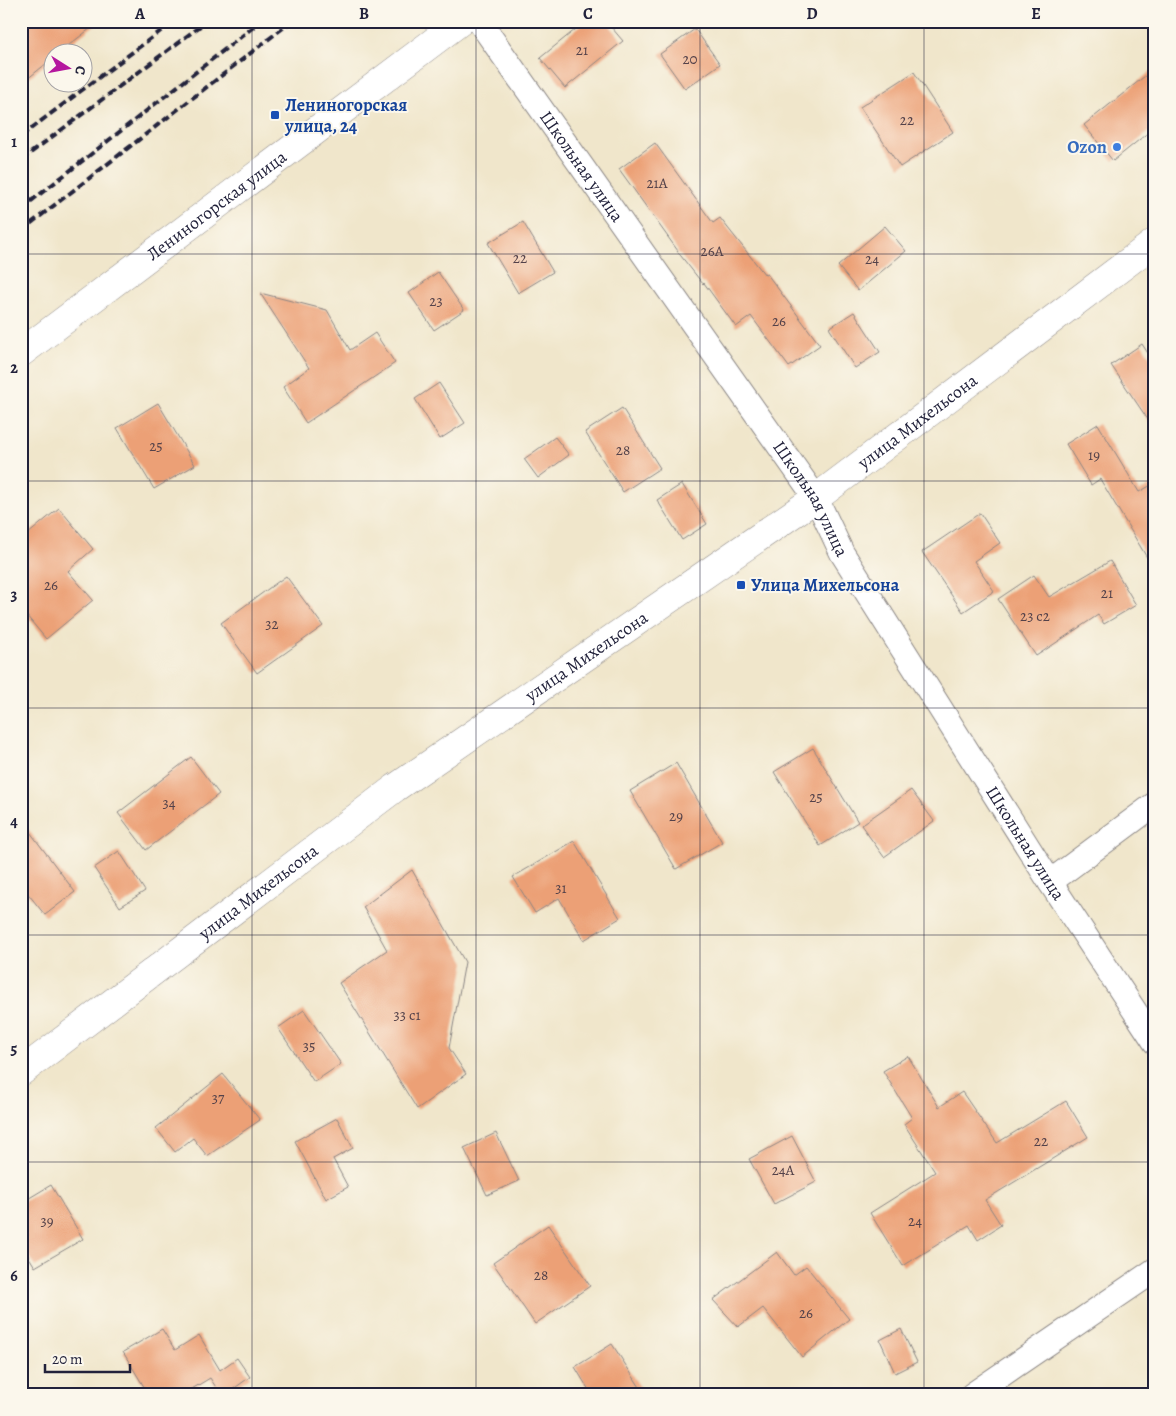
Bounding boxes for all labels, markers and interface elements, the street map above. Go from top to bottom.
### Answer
text: A [134,3,146,25]
text: B [359,3,369,25]
text: C [583,3,593,25]
text: D [806,3,818,25]
text: E [1031,3,1041,25]
house number: 21 [576,40,588,60]
north arrow [42,42,92,92]
house number: 20 [682,49,698,69]
text: С [70,64,90,77]
place label: Лениногорская улица, 24 [284,93,407,138]
street label: Школьная улица [534,106,630,227]
marker: Лениногорская улица, 24 [269,109,281,121]
house number: 22 [900,110,914,130]
text: 1 [11,131,17,153]
place label: Ozon [1067,135,1107,159]
marker: Ozon [1111,141,1123,153]
street label: Лениногорская улица [142,144,292,266]
house number: 21А [646,173,668,193]
house number: 26А [701,241,724,261]
house number: 22 [513,248,527,268]
house number: 24 [865,249,879,269]
house number: 23 [429,291,443,311]
house number: 26 [772,311,786,331]
text: 2 [10,357,18,379]
street label: улица Михельсона [852,368,983,475]
house number: 25 [149,436,163,456]
street label: Школьная улица [767,436,854,561]
house number: 28 [616,440,630,460]
house number: 19 [1088,445,1100,465]
place label: Улица Михельсона [751,573,900,597]
house number: 26 [44,575,58,595]
marker: Улица Михельсона [735,579,747,591]
house number: 21 [1101,583,1113,603]
text: 3 [11,584,18,606]
street label: улица Михельсона [519,605,653,708]
house number: 23 с2 [1020,606,1050,626]
house number: 32 [265,614,279,634]
street label: Школьная улица [980,781,1071,905]
house number: 25 [809,787,823,807]
house number: 34 [162,793,176,813]
house number: 29 [669,806,683,826]
text: 4 [10,811,18,833]
street label: улица Михельсона [193,838,324,946]
house number: 31 [555,878,567,898]
house number: 33 с1 [393,1005,421,1025]
house number: 35 [303,1036,315,1056]
text: 5 [11,1038,18,1060]
house number: 37 [212,1088,225,1108]
house number: 22 [1034,1131,1048,1151]
house number: 24А [772,1160,795,1180]
house number: 39 [40,1211,54,1231]
house number: 24 [908,1211,922,1231]
text: 6 [10,1265,18,1287]
house number: 28 [534,1265,548,1285]
house number: 26 [799,1303,813,1323]
scale bar [45,1341,130,1373]
text: 20 m [52,1349,83,1369]

